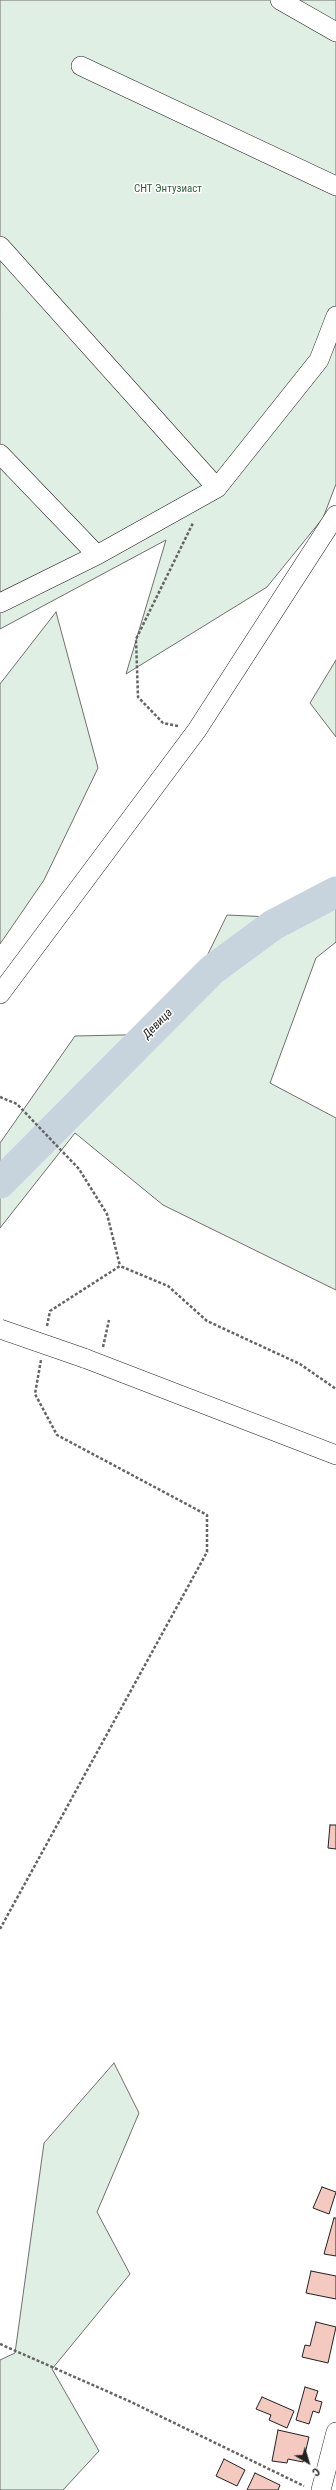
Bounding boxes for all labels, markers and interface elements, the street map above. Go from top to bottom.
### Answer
park label: СНТ Энтузиаст [134,182,202,196]
water label: Девица [140,1006,176,1042]
north arrow [288,2442,328,2482]
text: С [309,2465,322,2479]

